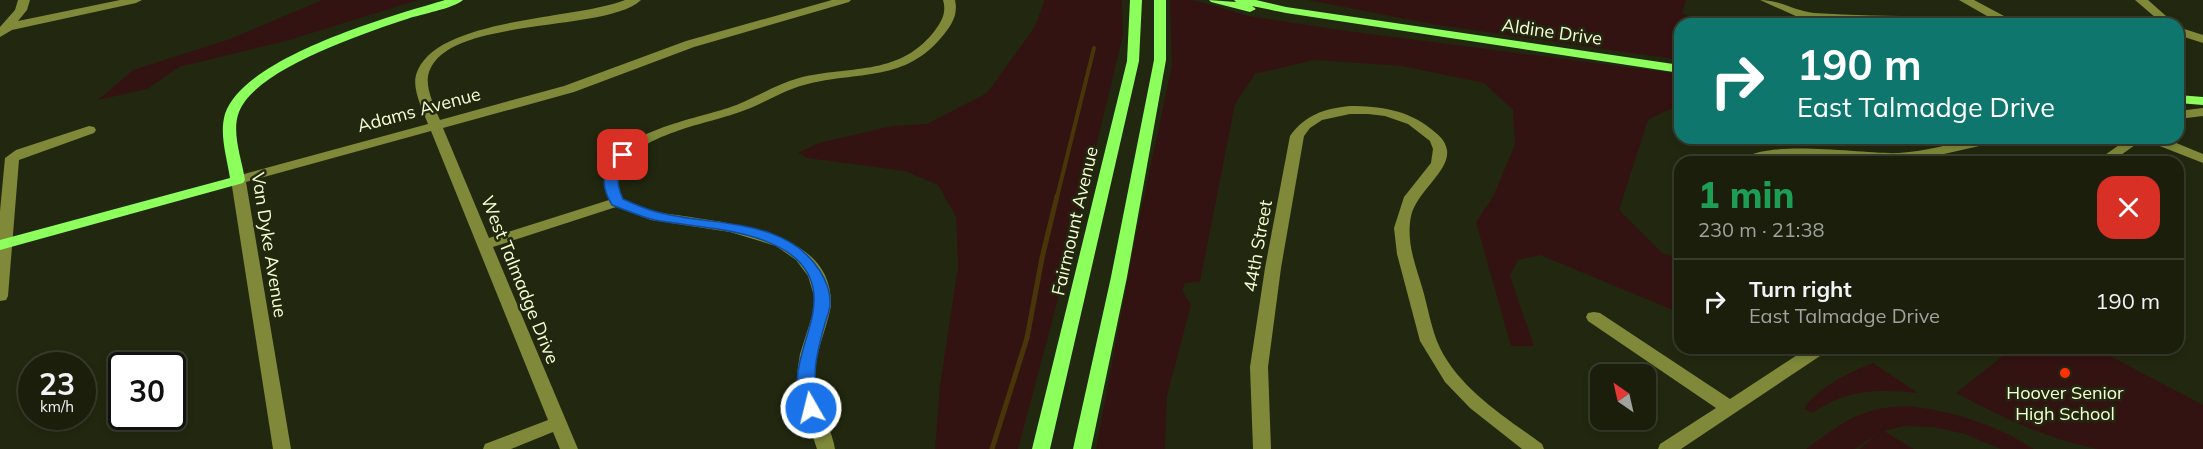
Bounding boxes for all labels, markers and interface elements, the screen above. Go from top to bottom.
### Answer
street label: Aldine Drive [1500,13,1604,50]
text: 190 m [1797,38,1922,91]
icon: right [1698,42,1776,120]
street label: Adams Avenue [355,82,483,137]
text: East Talmadge Drive [1797,90,2055,124]
pin [597,129,648,180]
icon: arrive [606,138,639,171]
street label: Fairmount Avenue [1046,144,1103,298]
street label: Van Dyke Avenue [247,171,292,319]
text: 1 min [1698,172,1794,217]
button: close [2097,176,2160,239]
street label: West Talmadge Drive [476,192,565,367]
street label: 44th Street [1238,198,1277,294]
text: 230 m · 21:38 [1698,217,1824,242]
text: Turn right [1749,275,1852,303]
icon: right [1698,285,1731,318]
text: 190 m [2095,287,2160,315]
text: East Talmadge Drive [1749,303,1940,328]
speed limit sign: 30 [108,352,186,430]
north arrow [1590,364,1656,430]
map controls [1590,364,1656,430]
text: 23 [39,365,75,403]
marker: Hoover Senior High School [2058,366,2072,380]
position arrow [779,376,843,440]
place label: Hoover Senior High School [2006,381,2124,425]
text: km/h [40,397,74,416]

